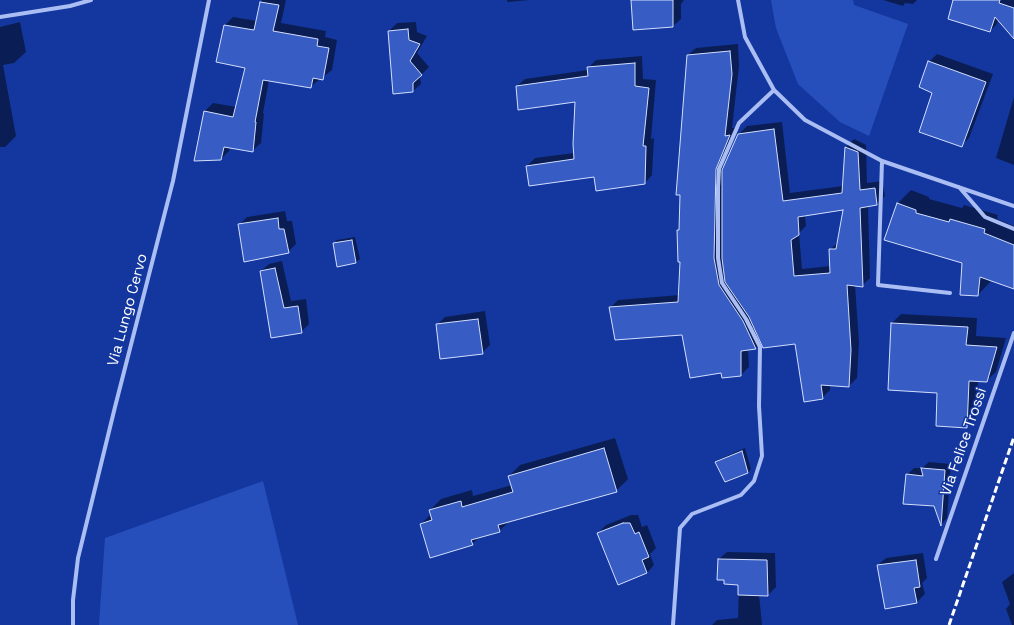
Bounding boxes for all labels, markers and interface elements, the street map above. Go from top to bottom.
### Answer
street label: Via Lungo Cervo [104,252,152,368]
street label: Via Felice Trossi [937,386,991,498]

